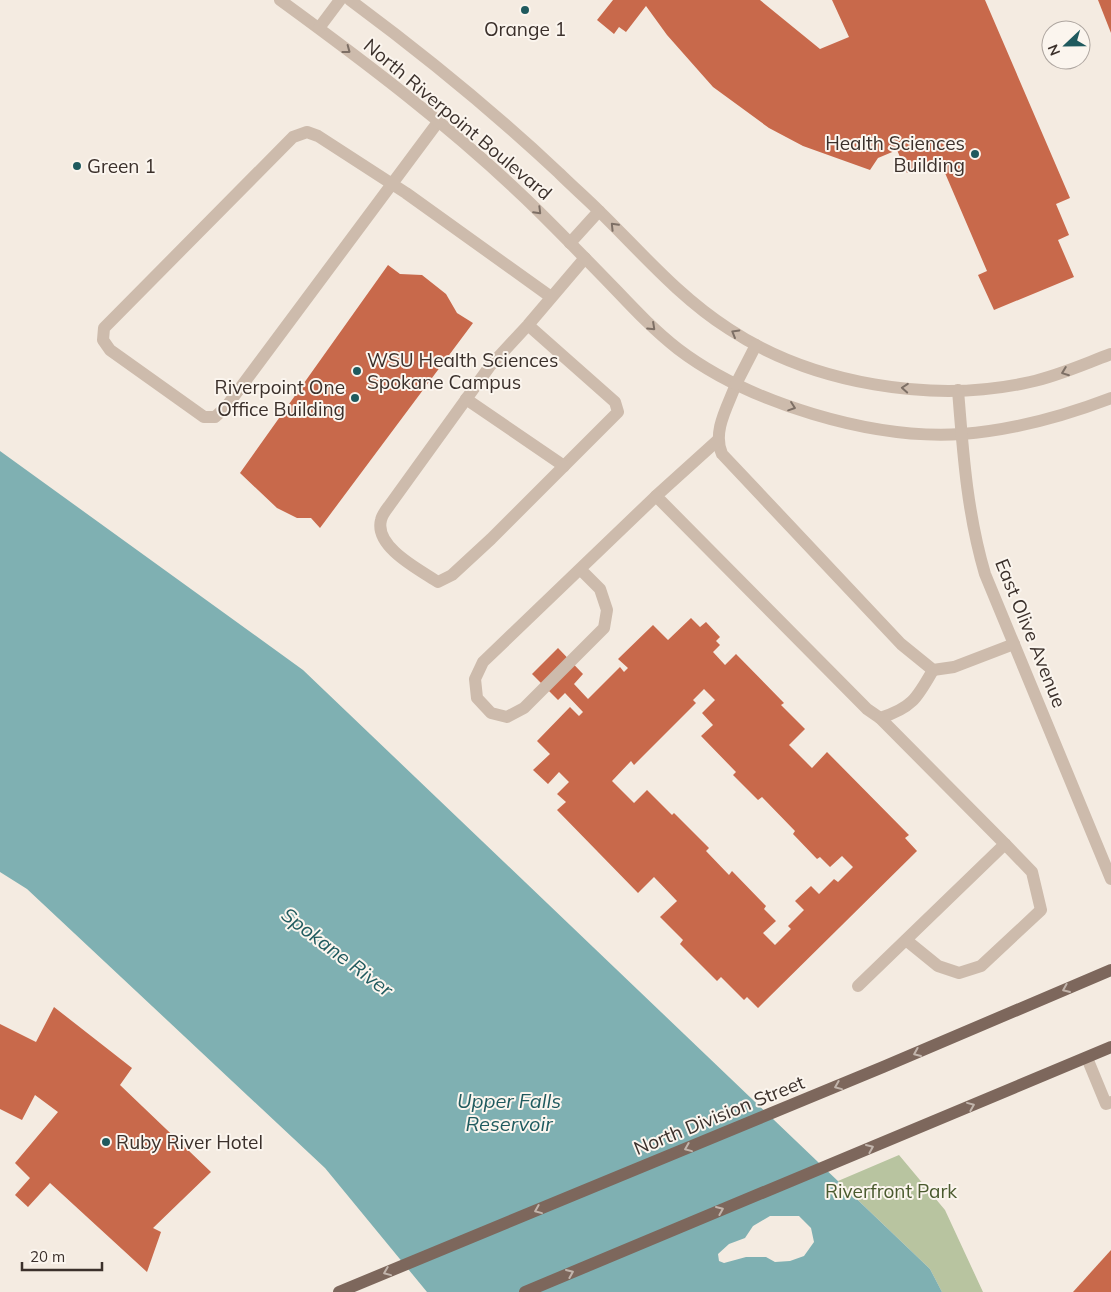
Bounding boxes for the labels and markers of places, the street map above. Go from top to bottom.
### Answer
marker: Orange 1 [519,4,531,16]
place label: Orange 1 [484,17,566,41]
place label: Health Sciences Building [825,131,965,177]
marker: Health Sciences Building [969,148,981,160]
place label: Green 1 [87,154,156,178]
marker: Green 1 [71,160,83,172]
place label: WSU Health Sciences Spokane Campus [367,348,558,394]
marker: WSU Health Sciences Spokane Campus [351,365,363,377]
place label: Riverpoint One Office Building [214,375,345,421]
marker: Riverpoint One Office Building [349,392,361,404]
place label: Ruby River Hotel [116,1130,263,1154]
marker: Ruby River Hotel [100,1136,112,1148]

